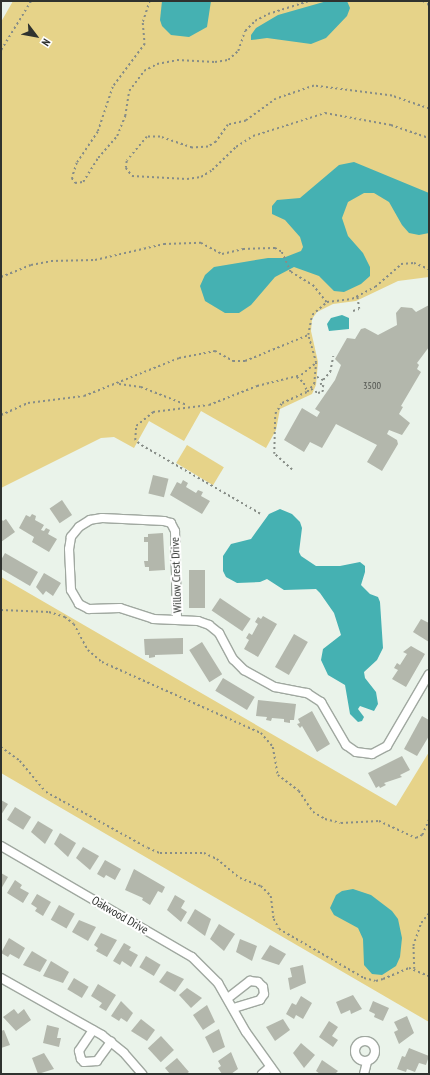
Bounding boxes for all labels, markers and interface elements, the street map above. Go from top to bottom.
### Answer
north arrow [16,16,56,56]
text: N [39,36,54,49]
house number: 3500 [363,380,381,392]
street label: Willow Crest Drive [167,537,185,613]
street label: Oakwood Drive [89,893,151,937]

